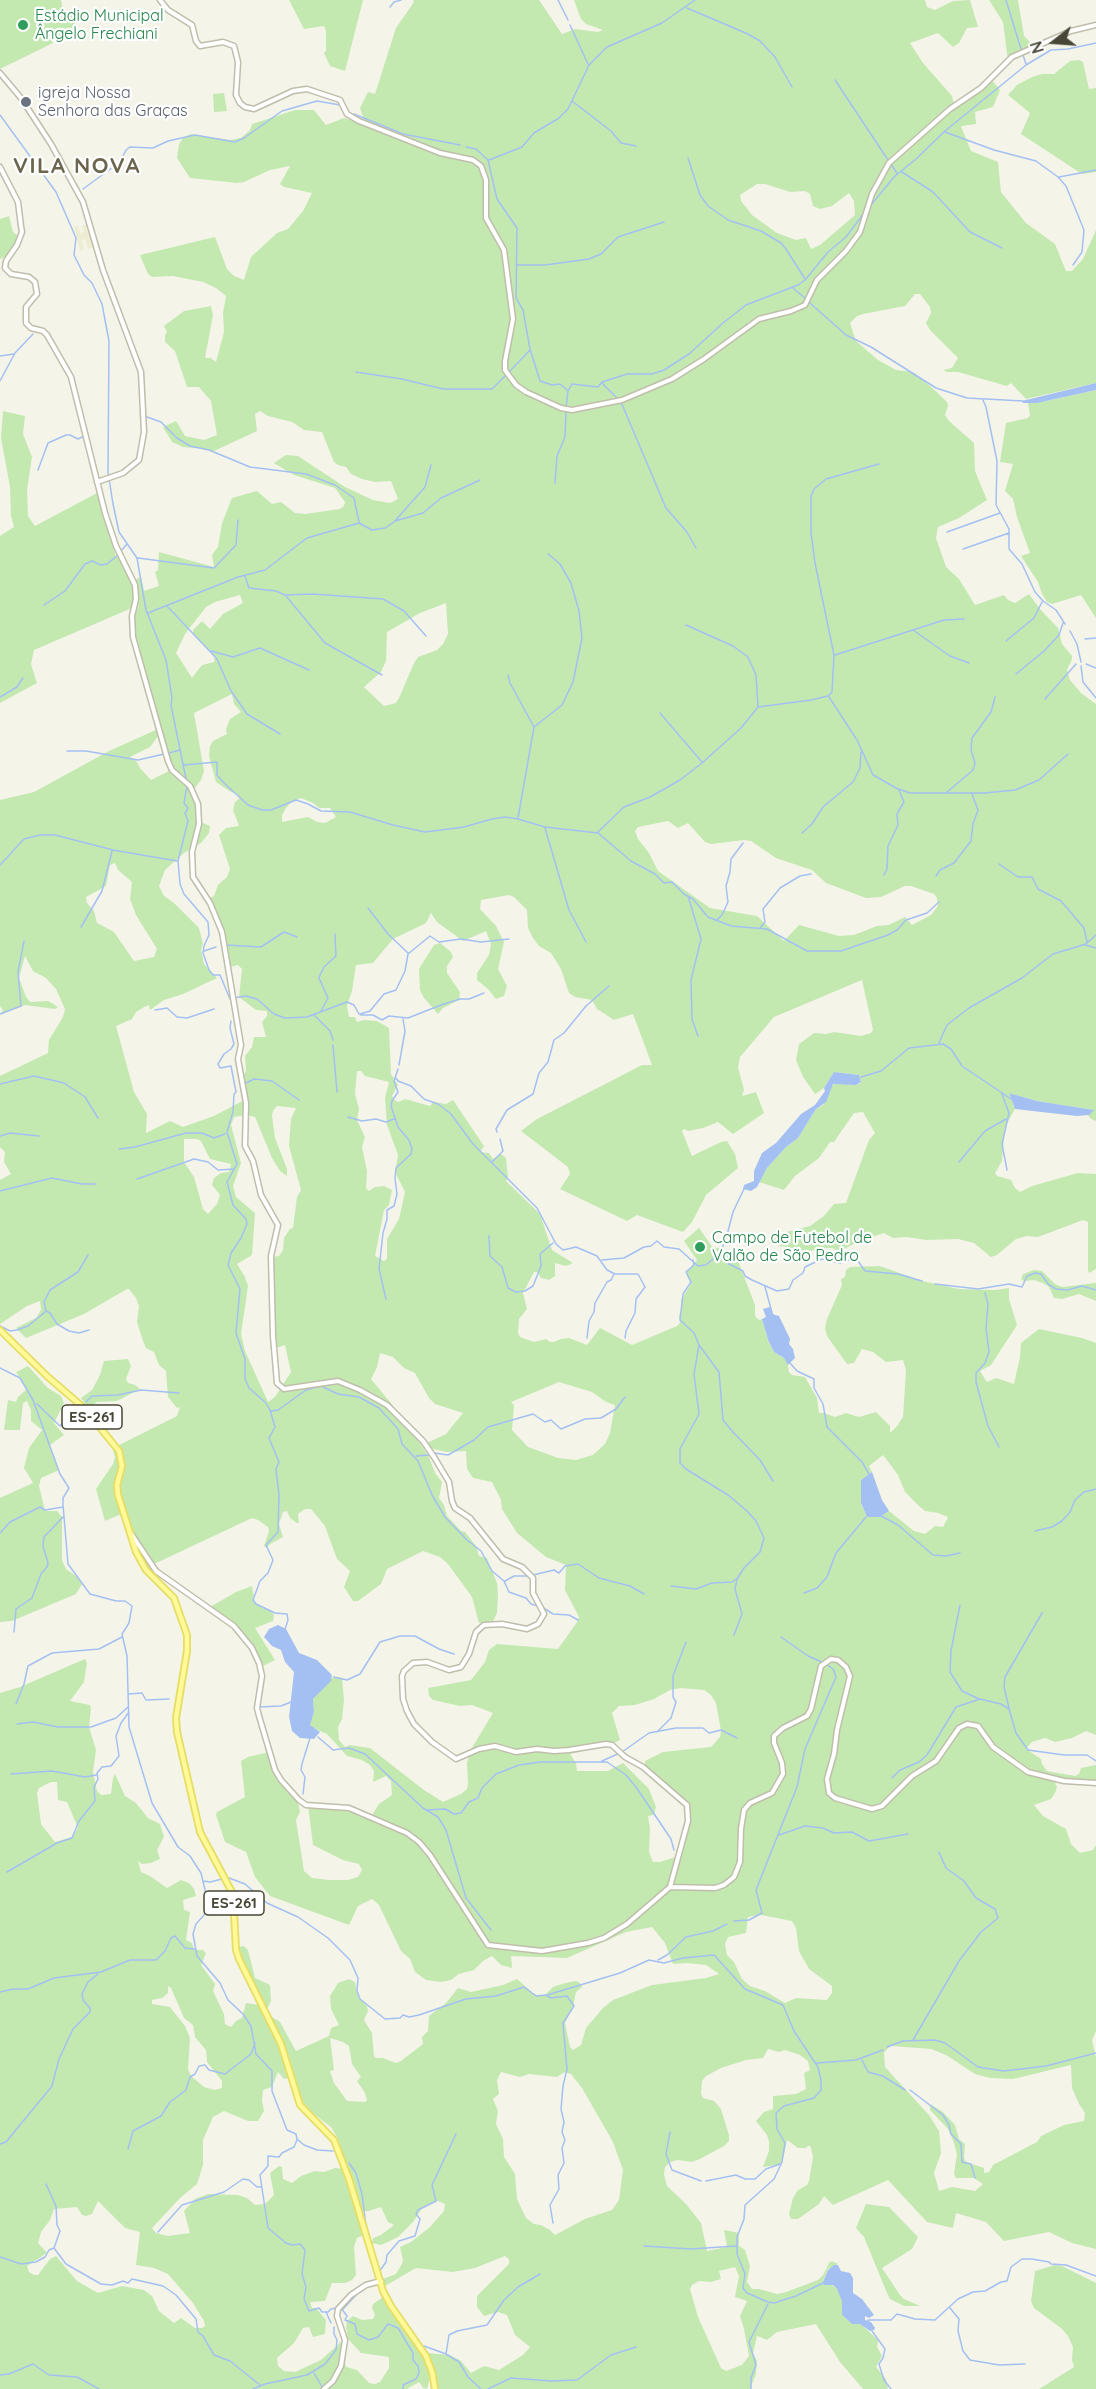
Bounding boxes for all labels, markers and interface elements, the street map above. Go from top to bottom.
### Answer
place label: Estádio Municipal Ângelo Frechiani [35,6,164,44]
north arrow [1024,12,1084,72]
marker: Estádio Municipal Ângelo Frechiani [16,18,30,32]
text: N [1026,39,1048,56]
place label: igreja Nossa Senhora das Graças [38,83,188,121]
marker: igreja Nossa Senhora das Graças [19,95,33,109]
district label: VILA NOVA [13,153,141,179]
place label: Campo de Futebol de Valão de São Pedro [712,1228,872,1266]
marker: Campo de Futebol de Valão de São Pedro [693,1240,707,1254]
road number: ES-261 [62,1405,122,1429]
road number: ES-261 [204,1891,264,1915]

